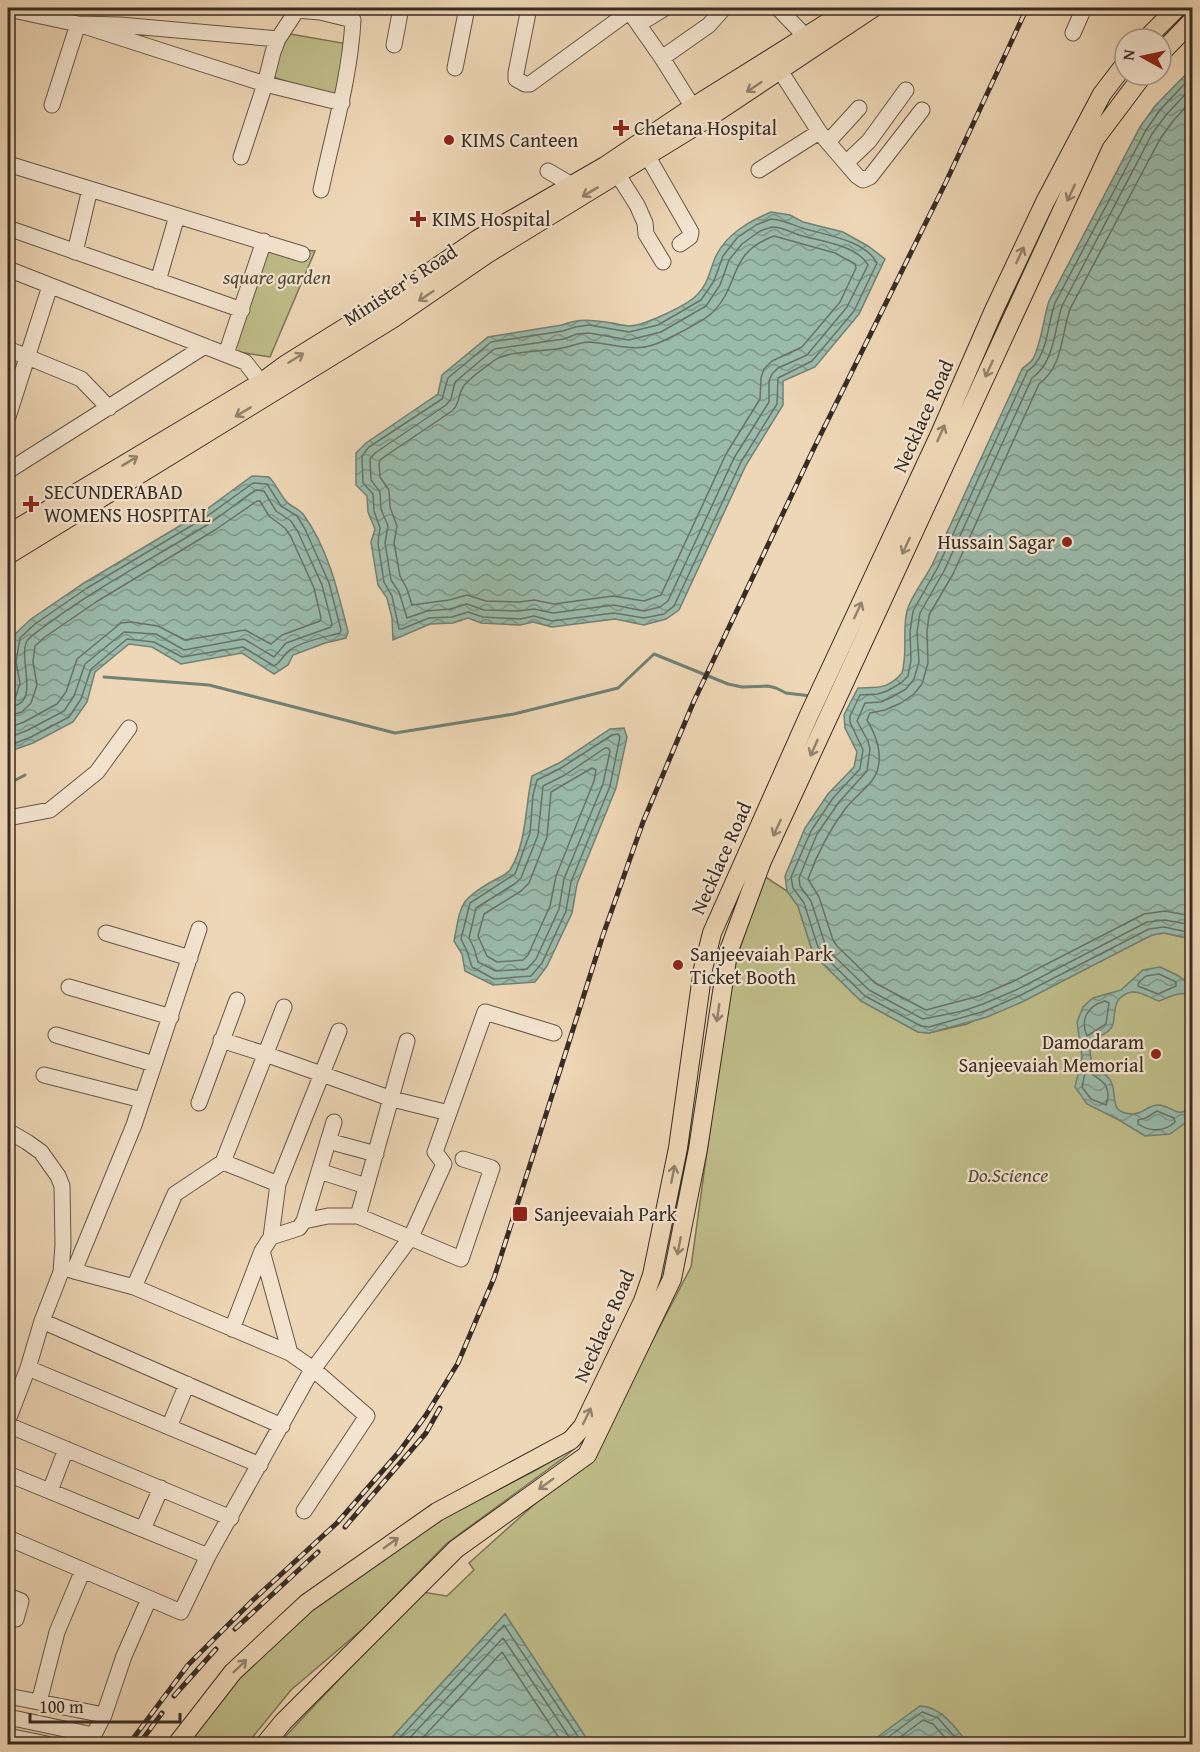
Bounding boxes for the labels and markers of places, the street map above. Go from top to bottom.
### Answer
place label: Chetana Hospital [634,113,777,142]
marker: Chetana Hospital [612,119,630,137]
place label: KIMS Canteen [461,125,578,154]
marker: KIMS Canteen [442,133,456,147]
place label: KIMS Hospital [432,204,551,233]
marker: KIMS Hospital [409,210,427,228]
place label: SECUNDERABAD WOMENS HOSPITAL [44,477,211,529]
marker: SECUNDERABAD WOMENS HOSPITAL [22,495,40,513]
place label: Hussain Sagar [937,527,1055,556]
marker: Hussain Sagar [1060,535,1074,549]
place label: Sanjeevaiah Park Ticket Booth [690,939,834,991]
marker: Sanjeevaiah Park Ticket Booth [671,958,685,972]
place label: Damodaram Sanjeevaiah Memorial [958,1027,1145,1079]
marker: Damodaram Sanjeevaiah Memorial [1149,1047,1163,1061]
place label: Sanjeevaiah Park [534,1199,678,1228]
marker: Sanjeevaiah Park [511,1205,529,1223]

